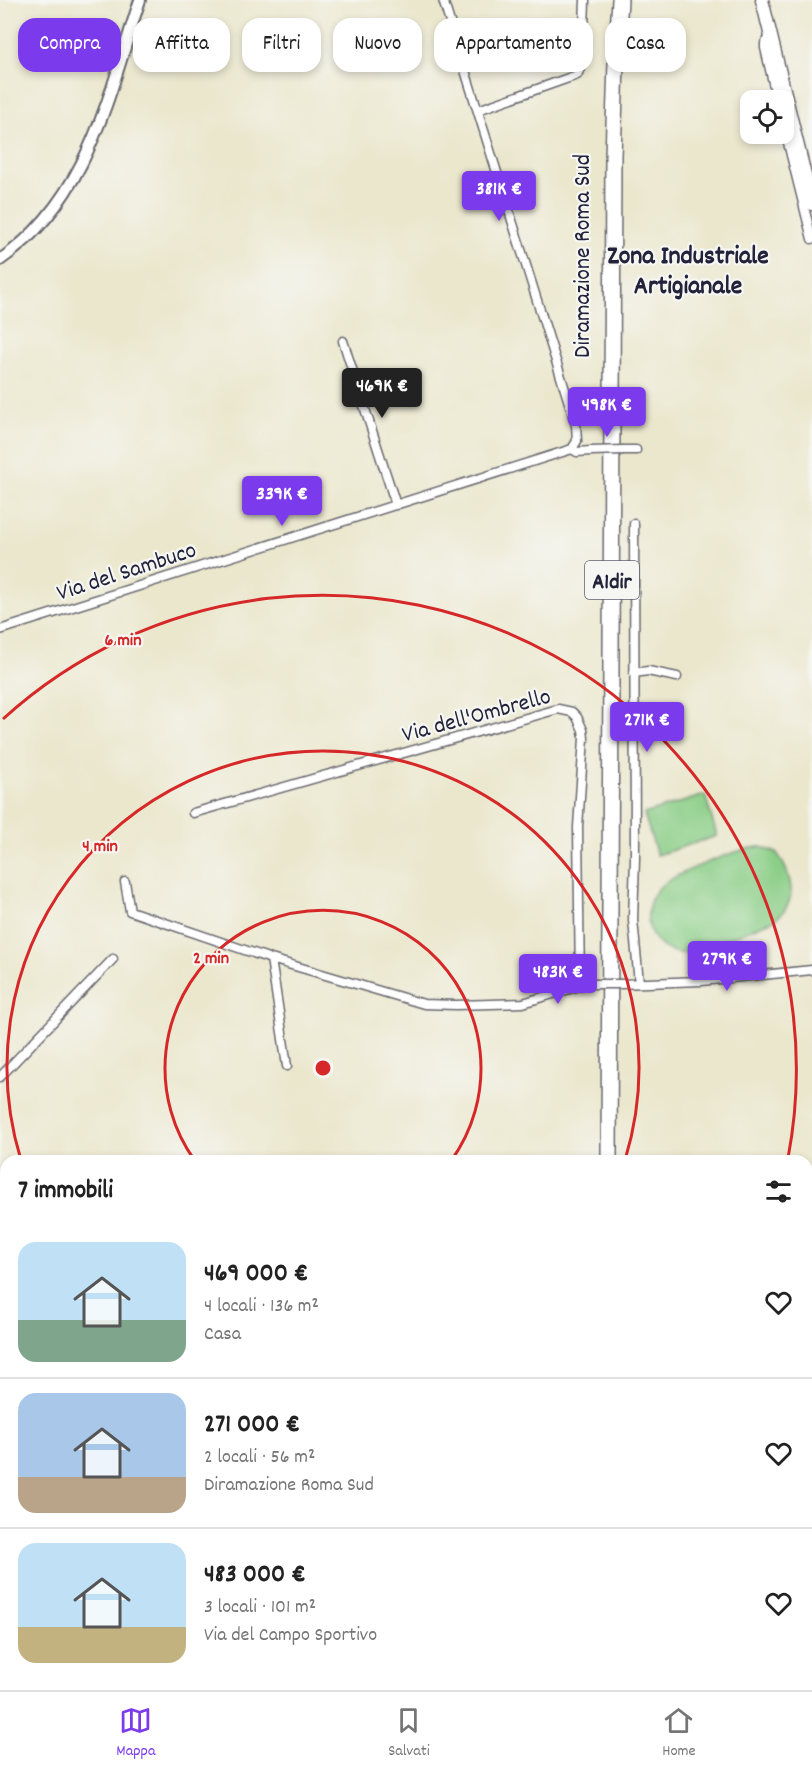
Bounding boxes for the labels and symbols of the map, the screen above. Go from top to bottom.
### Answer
street label: Diramazione Roma Sud [567,154,601,358]
pin: 381K € [450,171,548,222]
district label: Zona Industriale Artigianale [607,239,769,306]
pin: 469K € [333,368,431,419]
pin: 498K € [558,387,656,438]
pin: 339K € [233,476,331,527]
street label: Via del Sambuco [53,534,201,611]
road number: A1dir [585,561,639,599]
text: 6 min [105,629,141,654]
street label: Via dell'Ombrello [399,681,555,753]
pin: 271K € [598,702,696,753]
text: 4 min [82,835,118,860]
pin: 279K € [678,941,776,992]
text: 2 min [193,947,229,972]
pin: 483K € [509,954,607,1005]
centre of rings [313,1058,333,1078]

